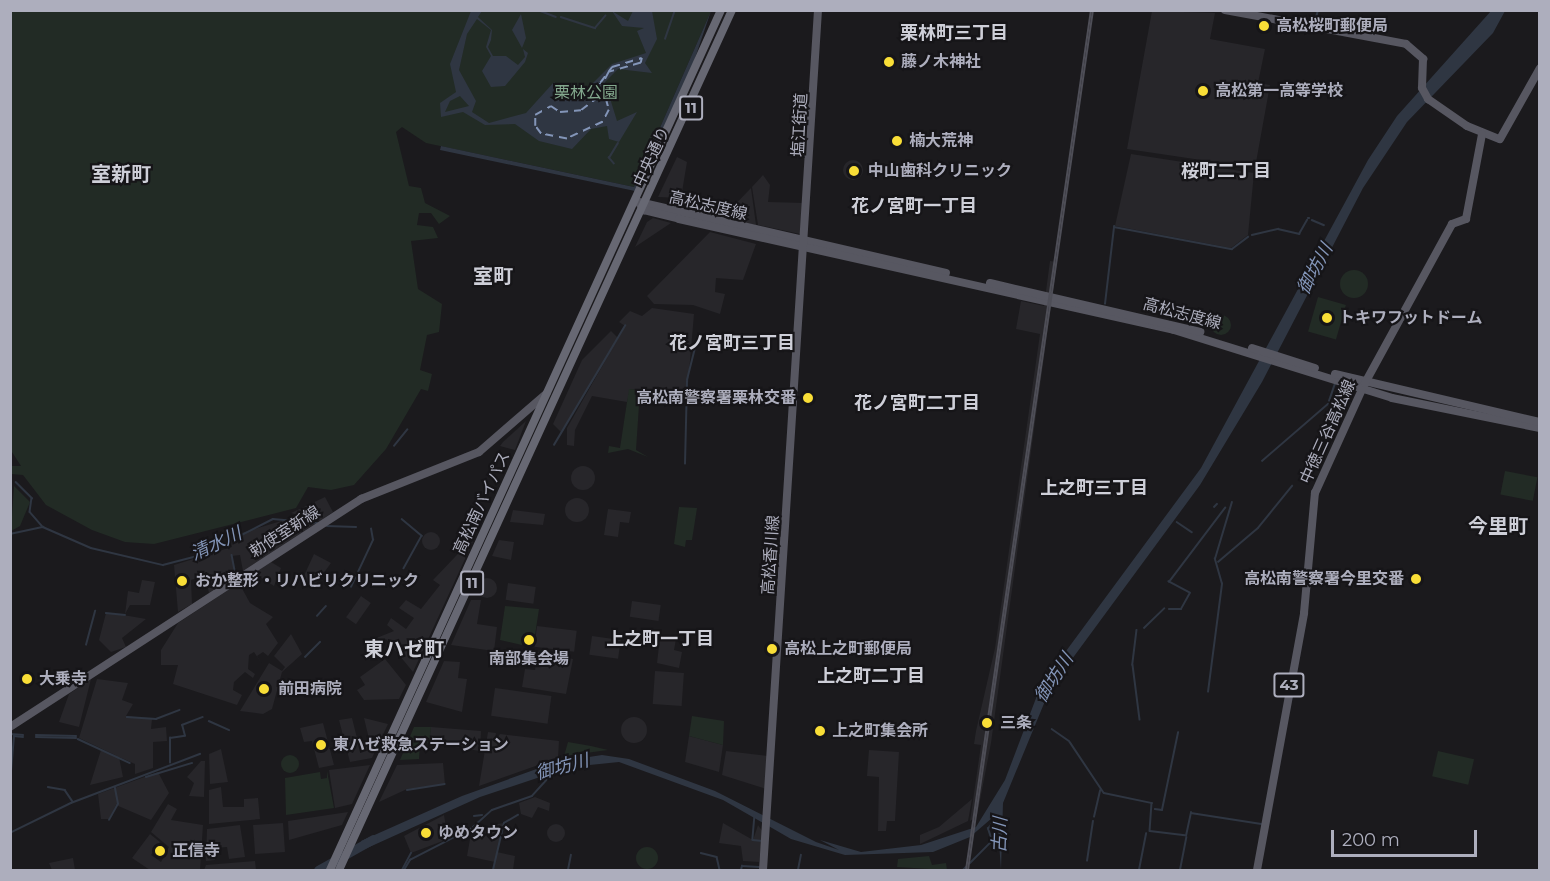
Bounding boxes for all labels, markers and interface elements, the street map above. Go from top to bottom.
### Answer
place label: 高松桜町郵便局 [1276,16,1388,36]
marker: 高松桜町郵便局 [1257,19,1271,33]
district label: 栗林町三丁目 [900,22,1008,44]
place label: 藤ノ木神社 [901,52,981,72]
marker: 藤ノ木神社 [882,55,896,69]
place label: 高松第一高等学校 [1215,81,1343,101]
park label: 栗林公園 [554,83,618,103]
marker: 高松第一高等学校 [1196,84,1210,98]
street label: 塩江街道 [789,93,811,157]
road number: 11 [679,96,703,120]
street label: 中央通り [630,124,674,190]
place label: 楠大荒神 [909,131,973,151]
marker: 楠大荒神 [890,134,904,148]
district label: 桜町二丁目 [1181,160,1271,182]
place label: 中山歯科クリニック [868,161,1012,181]
district label: 室新町 [91,162,151,186]
marker: 中山歯科クリニック [845,162,863,180]
street label: 高松志度線 [667,188,749,224]
district label: 花ノ宮町一丁目 [851,195,977,217]
water label: 御坊川 [1293,240,1337,298]
district label: 室町 [473,264,513,288]
street label: 高松志度線 [1141,294,1223,334]
place label: トキワフットドーム [1339,308,1483,328]
marker: トキワフットドーム [1320,311,1334,325]
district label: 花ノ宮町三丁目 [669,332,795,354]
street label: 中徳三谷高松線 [1296,377,1360,487]
place label: 高松南警察署栗林交番 [636,388,796,408]
marker: 高松南警察署栗林交番 [801,391,815,405]
district label: 花ノ宮町二丁目 [854,392,980,414]
street label: 高松南バイパス [450,448,514,558]
district label: 上之町三丁目 [1040,477,1148,499]
street label: 勅使室新線 [246,502,324,562]
street label: 高松香川線 [759,514,783,596]
district label: 今里町 [1468,514,1528,538]
water label: 清水川 [187,523,245,565]
place label: 高松南警察署今里交番 [1244,569,1404,589]
place label: おか整形・リハビリクリニック [195,571,419,591]
road number: 11 [460,571,484,595]
marker: おか整形・リハビリクリニック [173,572,191,590]
marker: 高松南警察署今里交番 [1409,572,1423,586]
district label: 上之町一丁目 [606,628,714,650]
marker: 南部集会場 [522,633,536,647]
district label: 東ハゼ町 [364,637,444,661]
place label: 高松上之町郵便局 [784,639,912,659]
marker: 高松上之町郵便局 [765,642,779,656]
place label: 南部集会場 [489,649,569,669]
water label: 御坊川 [1030,649,1078,707]
district label: 上之町二丁目 [817,665,925,687]
place label: 大乗寺 [39,669,87,689]
marker: 大乗寺 [20,672,34,686]
road number: 43 [1272,673,1306,697]
place label: 前田病院 [278,679,342,699]
marker: 前田病院 [255,680,273,698]
place label: 三条 [1000,713,1032,733]
marker: 三条 [978,714,996,732]
place label: 上之町集会所 [832,721,928,741]
marker: 上之町集会所 [813,724,827,738]
place label: 東ハゼ救急ステーション [333,735,509,755]
marker: 東ハゼ救急ステーション [314,738,328,752]
water label: 御坊川 [533,750,591,784]
water label: 古川 [989,817,1011,853]
scale bar [1334,818,1480,856]
place label: ゆめタウン [438,823,518,843]
marker: ゆめタウン [419,826,433,840]
text: 200 m [1342,829,1400,851]
place label: 正信寺 [172,841,220,861]
marker: 正信寺 [153,844,167,858]

